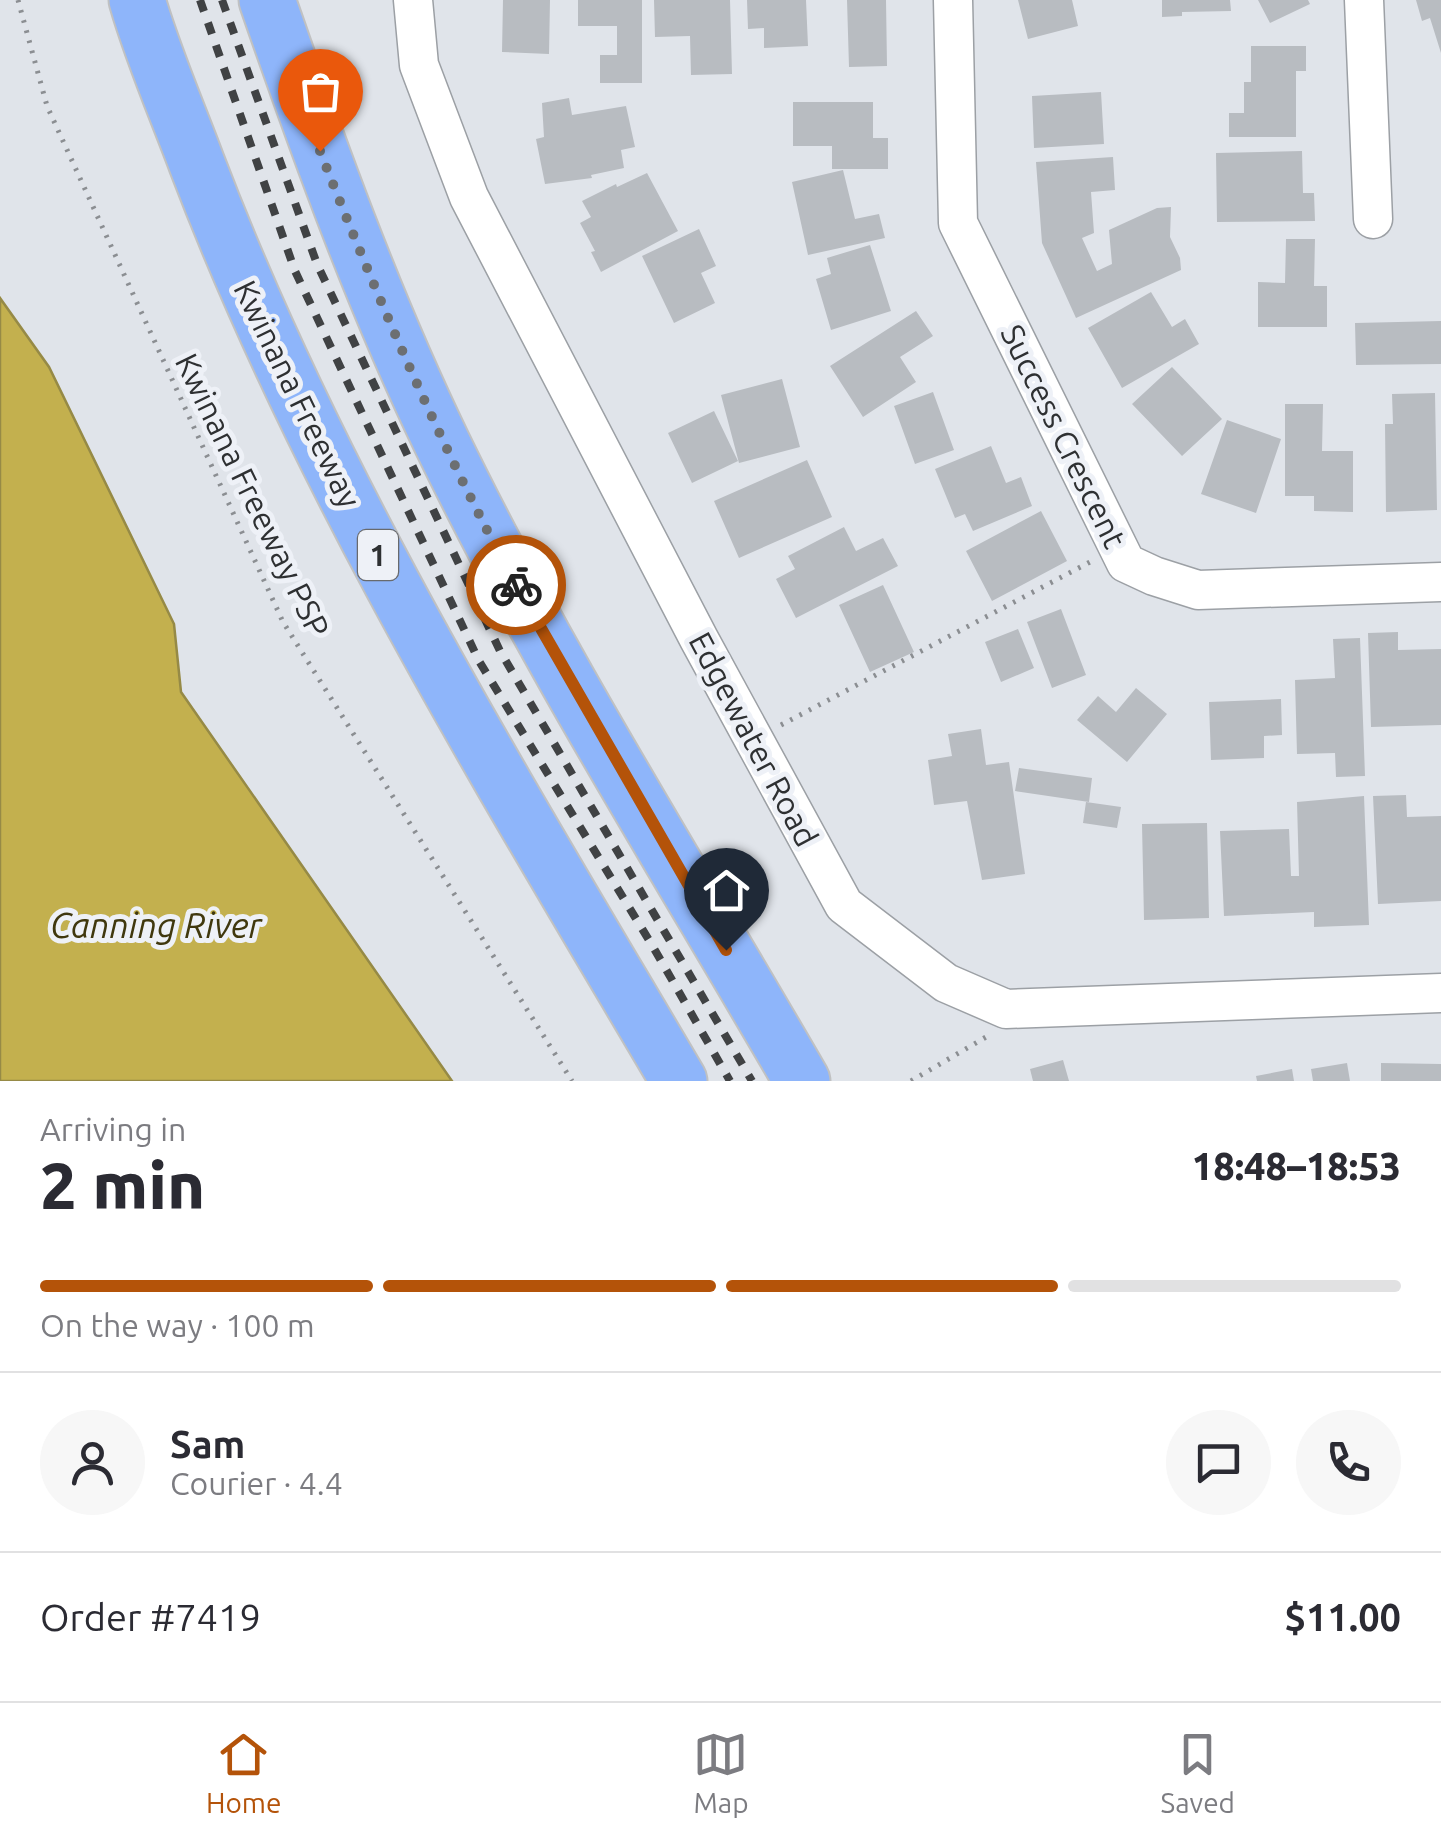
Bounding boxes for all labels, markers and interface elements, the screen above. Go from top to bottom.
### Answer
pin [278,49,363,152]
icon: bag [293,64,348,119]
street label: Kwinana Freeway [227,275,369,513]
street label: Success Crescent [994,318,1134,554]
street label: Kwinana Freeway PSP [169,348,337,642]
road number: 1 [358,530,398,580]
courier [466,535,566,635]
icon: bike [489,558,544,613]
street label: Edgewater Road [682,626,826,852]
pin [684,848,769,951]
icon: home [699,863,754,918]
water label: Canning River [50,905,264,945]
text: Arriving in [40,1111,186,1147]
text: 18:48–18:53 [1192,1145,1401,1187]
text: 2 min [40,1148,205,1221]
text: On the way · 100 m [40,1307,315,1343]
button: person [40,1410,145,1515]
button: chat [1166,1410,1271,1515]
button: phone [1296,1410,1401,1515]
text: Sam [170,1423,245,1465]
text: Courier · 4.4 [170,1465,343,1501]
text: Order #7419 [40,1596,261,1638]
text: $11.00 [1284,1596,1401,1638]
tab: Home [206,1727,282,1818]
tab: Map [693,1727,749,1818]
tab: Saved [1160,1727,1235,1818]

